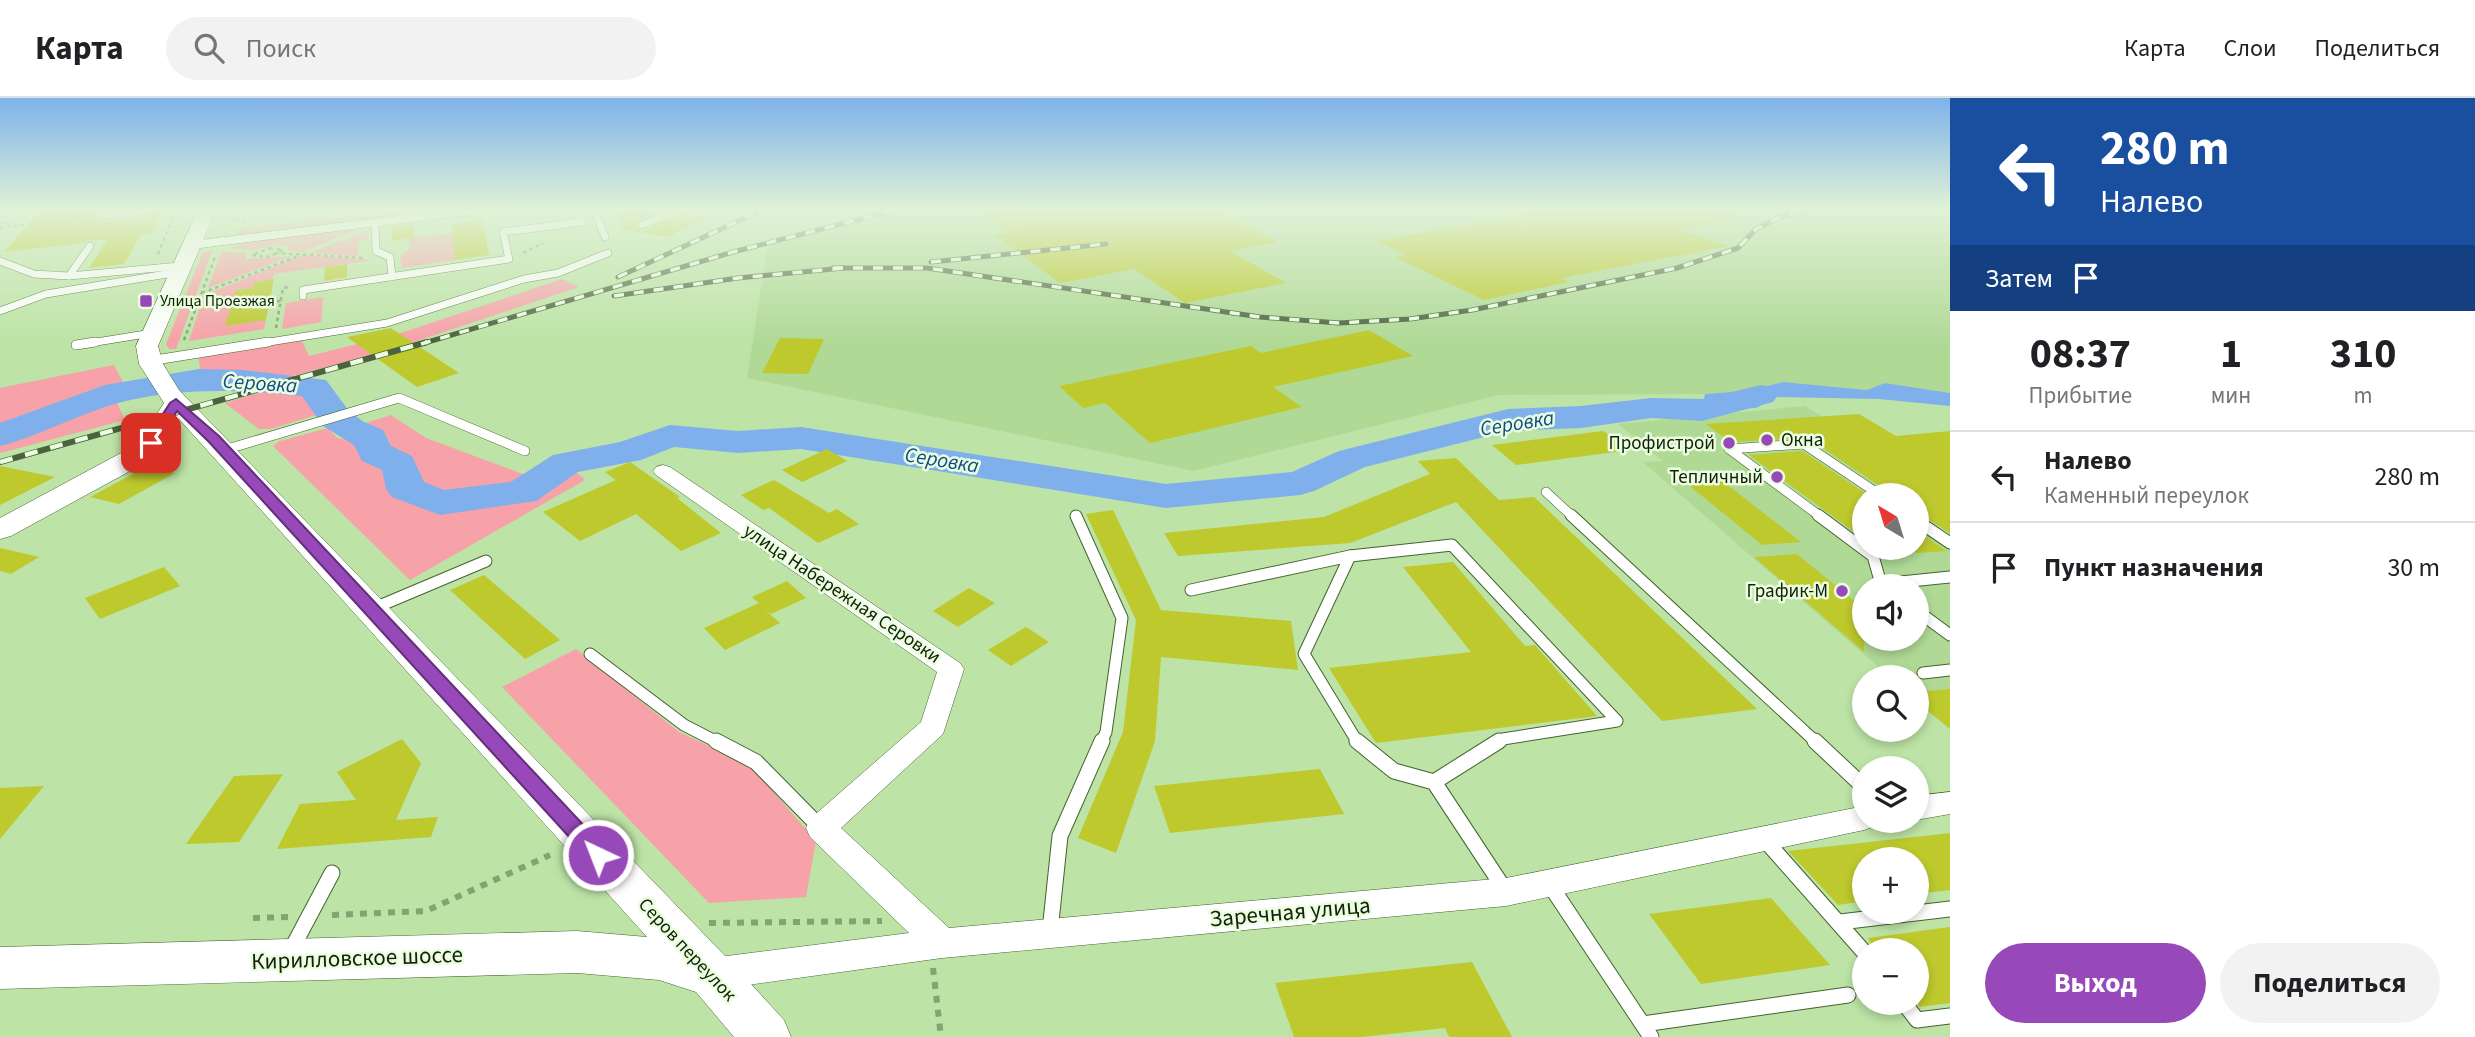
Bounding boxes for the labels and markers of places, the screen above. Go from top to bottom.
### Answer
place label: Улица Проезжая [160,290,275,312]
marker: Улица Проезжая [138,293,154,309]
pin [121,413,181,473]
place label: Окна [1781,427,1823,454]
place label: Профистрой [1608,430,1715,457]
marker: Окна [1759,432,1775,448]
marker: Профистрой [1721,435,1737,451]
place label: Тепличный [1669,464,1763,491]
marker: Тепличный [1769,469,1785,485]
place label: График-М [1746,578,1828,605]
marker: График-М [1834,583,1850,599]

